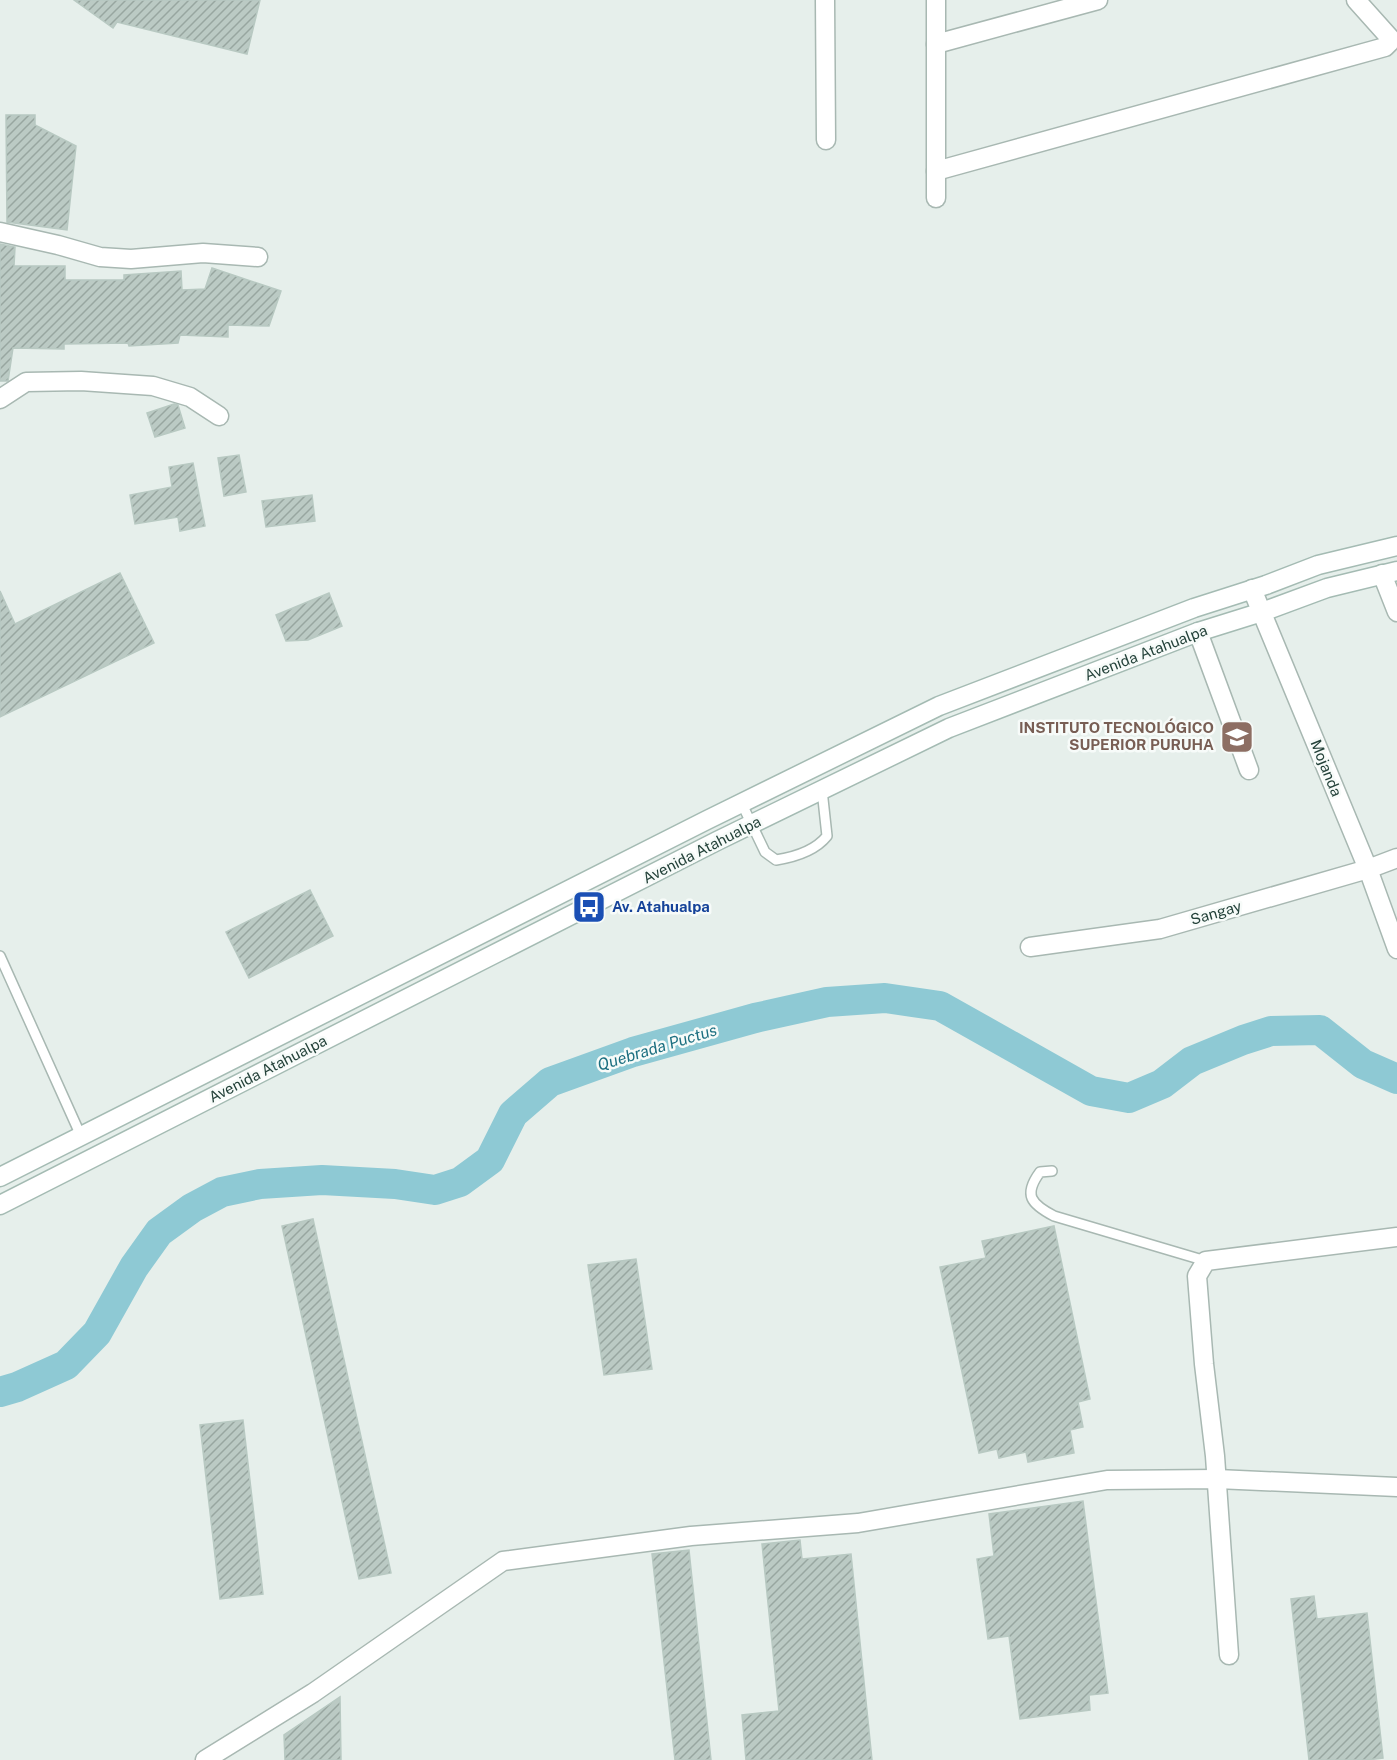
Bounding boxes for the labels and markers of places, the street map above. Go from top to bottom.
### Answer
place label: INSTITUTO TECNOLÓGICO SUPERIOR PURUHA [1019,718,1214,753]
school or university icon: INSTITUTO TECNOLÓGICO SUPERIOR PURUHA [1219,719,1255,755]
bus stop icon: Av. Atahualpa [571,889,607,925]
place label: Av. Atahualpa [612,898,710,915]

